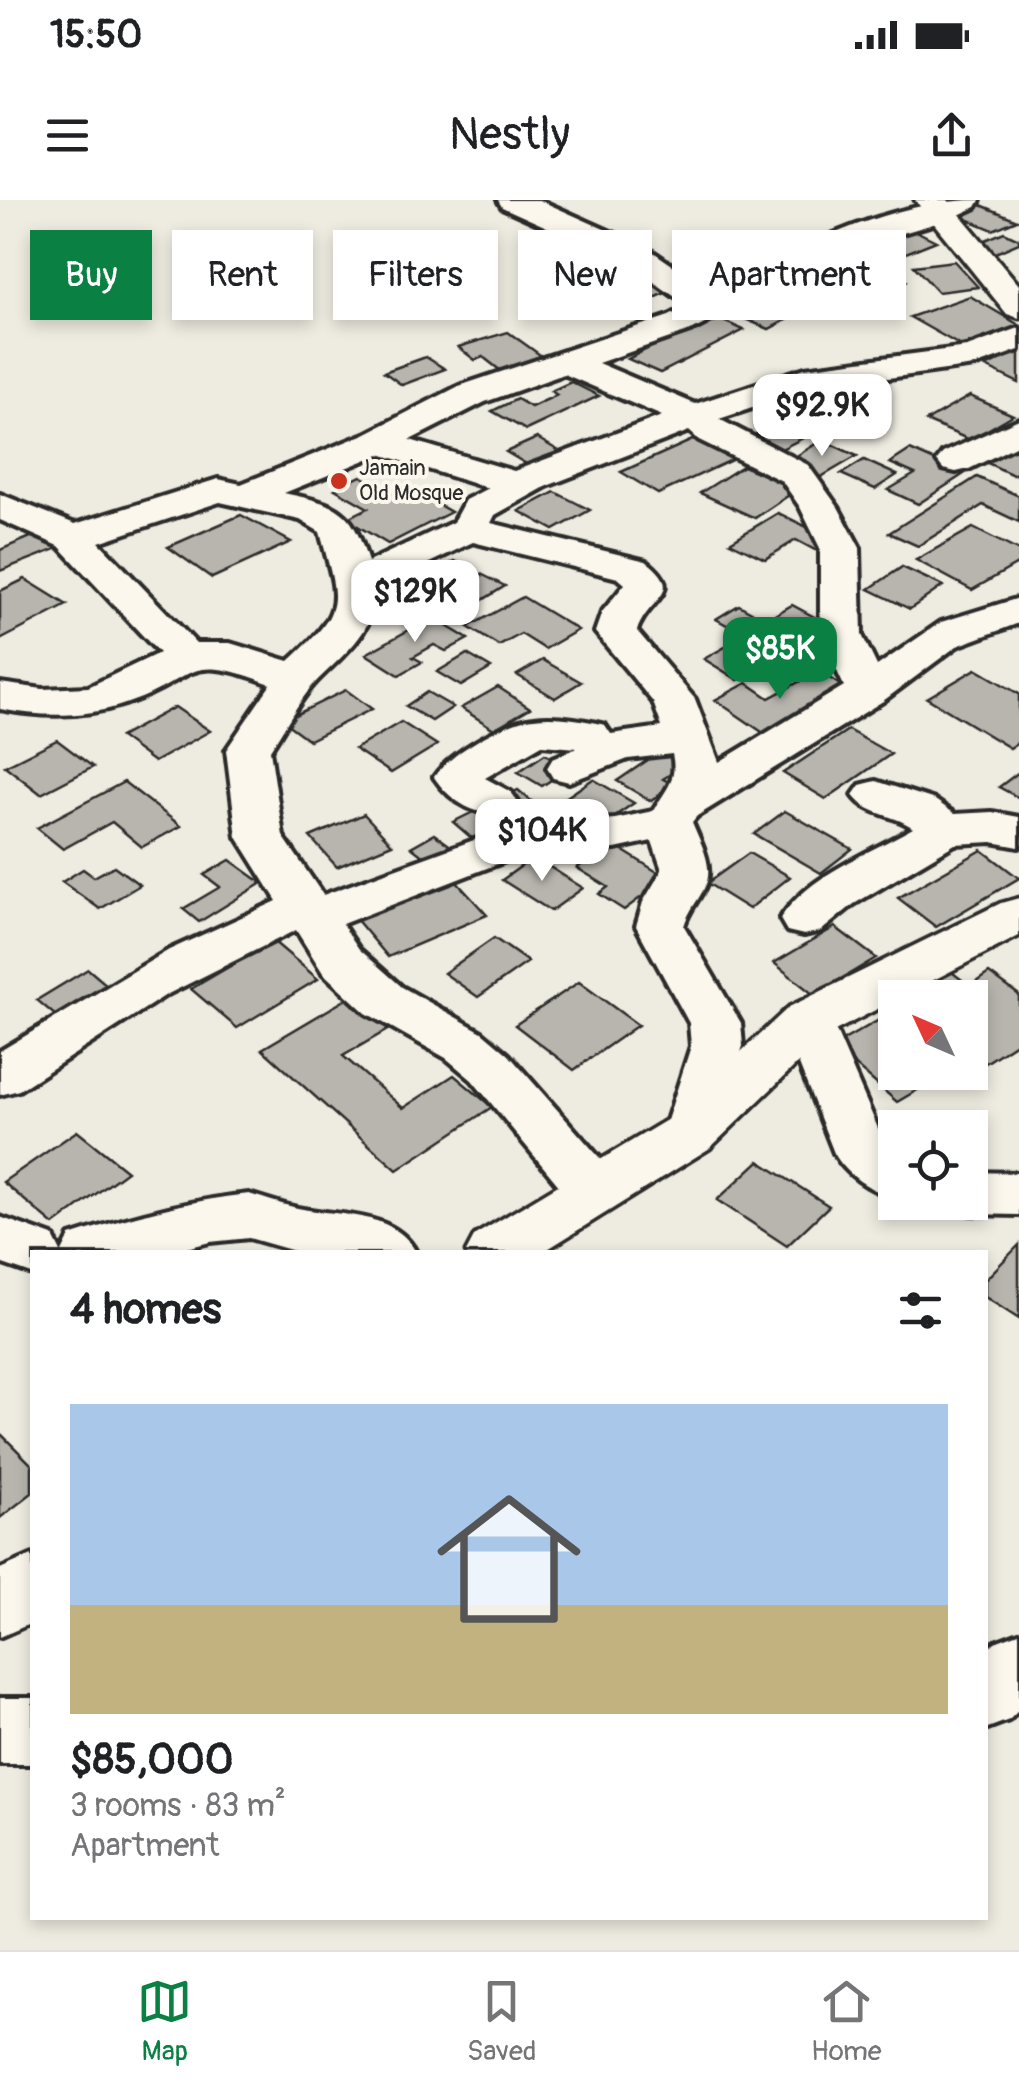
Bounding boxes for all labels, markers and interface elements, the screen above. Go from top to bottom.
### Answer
text: 15:50 [50,11,142,59]
text: Nestly [449,107,570,163]
icon: menu [40,108,95,163]
icon: share [924,108,979,163]
chip: Buy [30,230,152,320]
chip: Rent [172,230,313,320]
chip: Filters [333,230,498,320]
chip: New [518,230,652,320]
chip: Apartment [672,230,906,320]
pin: $92.9K [741,374,903,459]
text: $92.9K [775,386,869,426]
place label: Jamain Old Mosque [359,454,464,507]
marker: Jamain Old Mosque [328,470,350,492]
pin: $129K [345,560,485,645]
text: $129K [373,572,457,612]
pin: $85K [721,617,839,702]
text: $85K [745,629,815,669]
pin: $104K [472,799,612,884]
text: $104K [497,811,587,851]
north arrow [878,980,988,1090]
map controls [878,980,988,1220]
button: locate [878,1110,988,1220]
icon: filters [893,1283,948,1338]
text: 4 homes [70,1284,221,1336]
icon: home [419,1469,599,1649]
text: $85,000 [70,1734,233,1786]
text: 3 rooms · 83 m² [70,1786,286,1826]
text: Apartment [70,1826,219,1866]
tab: Map [137,1974,192,2069]
tab: Saved [467,1974,536,2069]
tab: Home [811,1974,882,2069]

